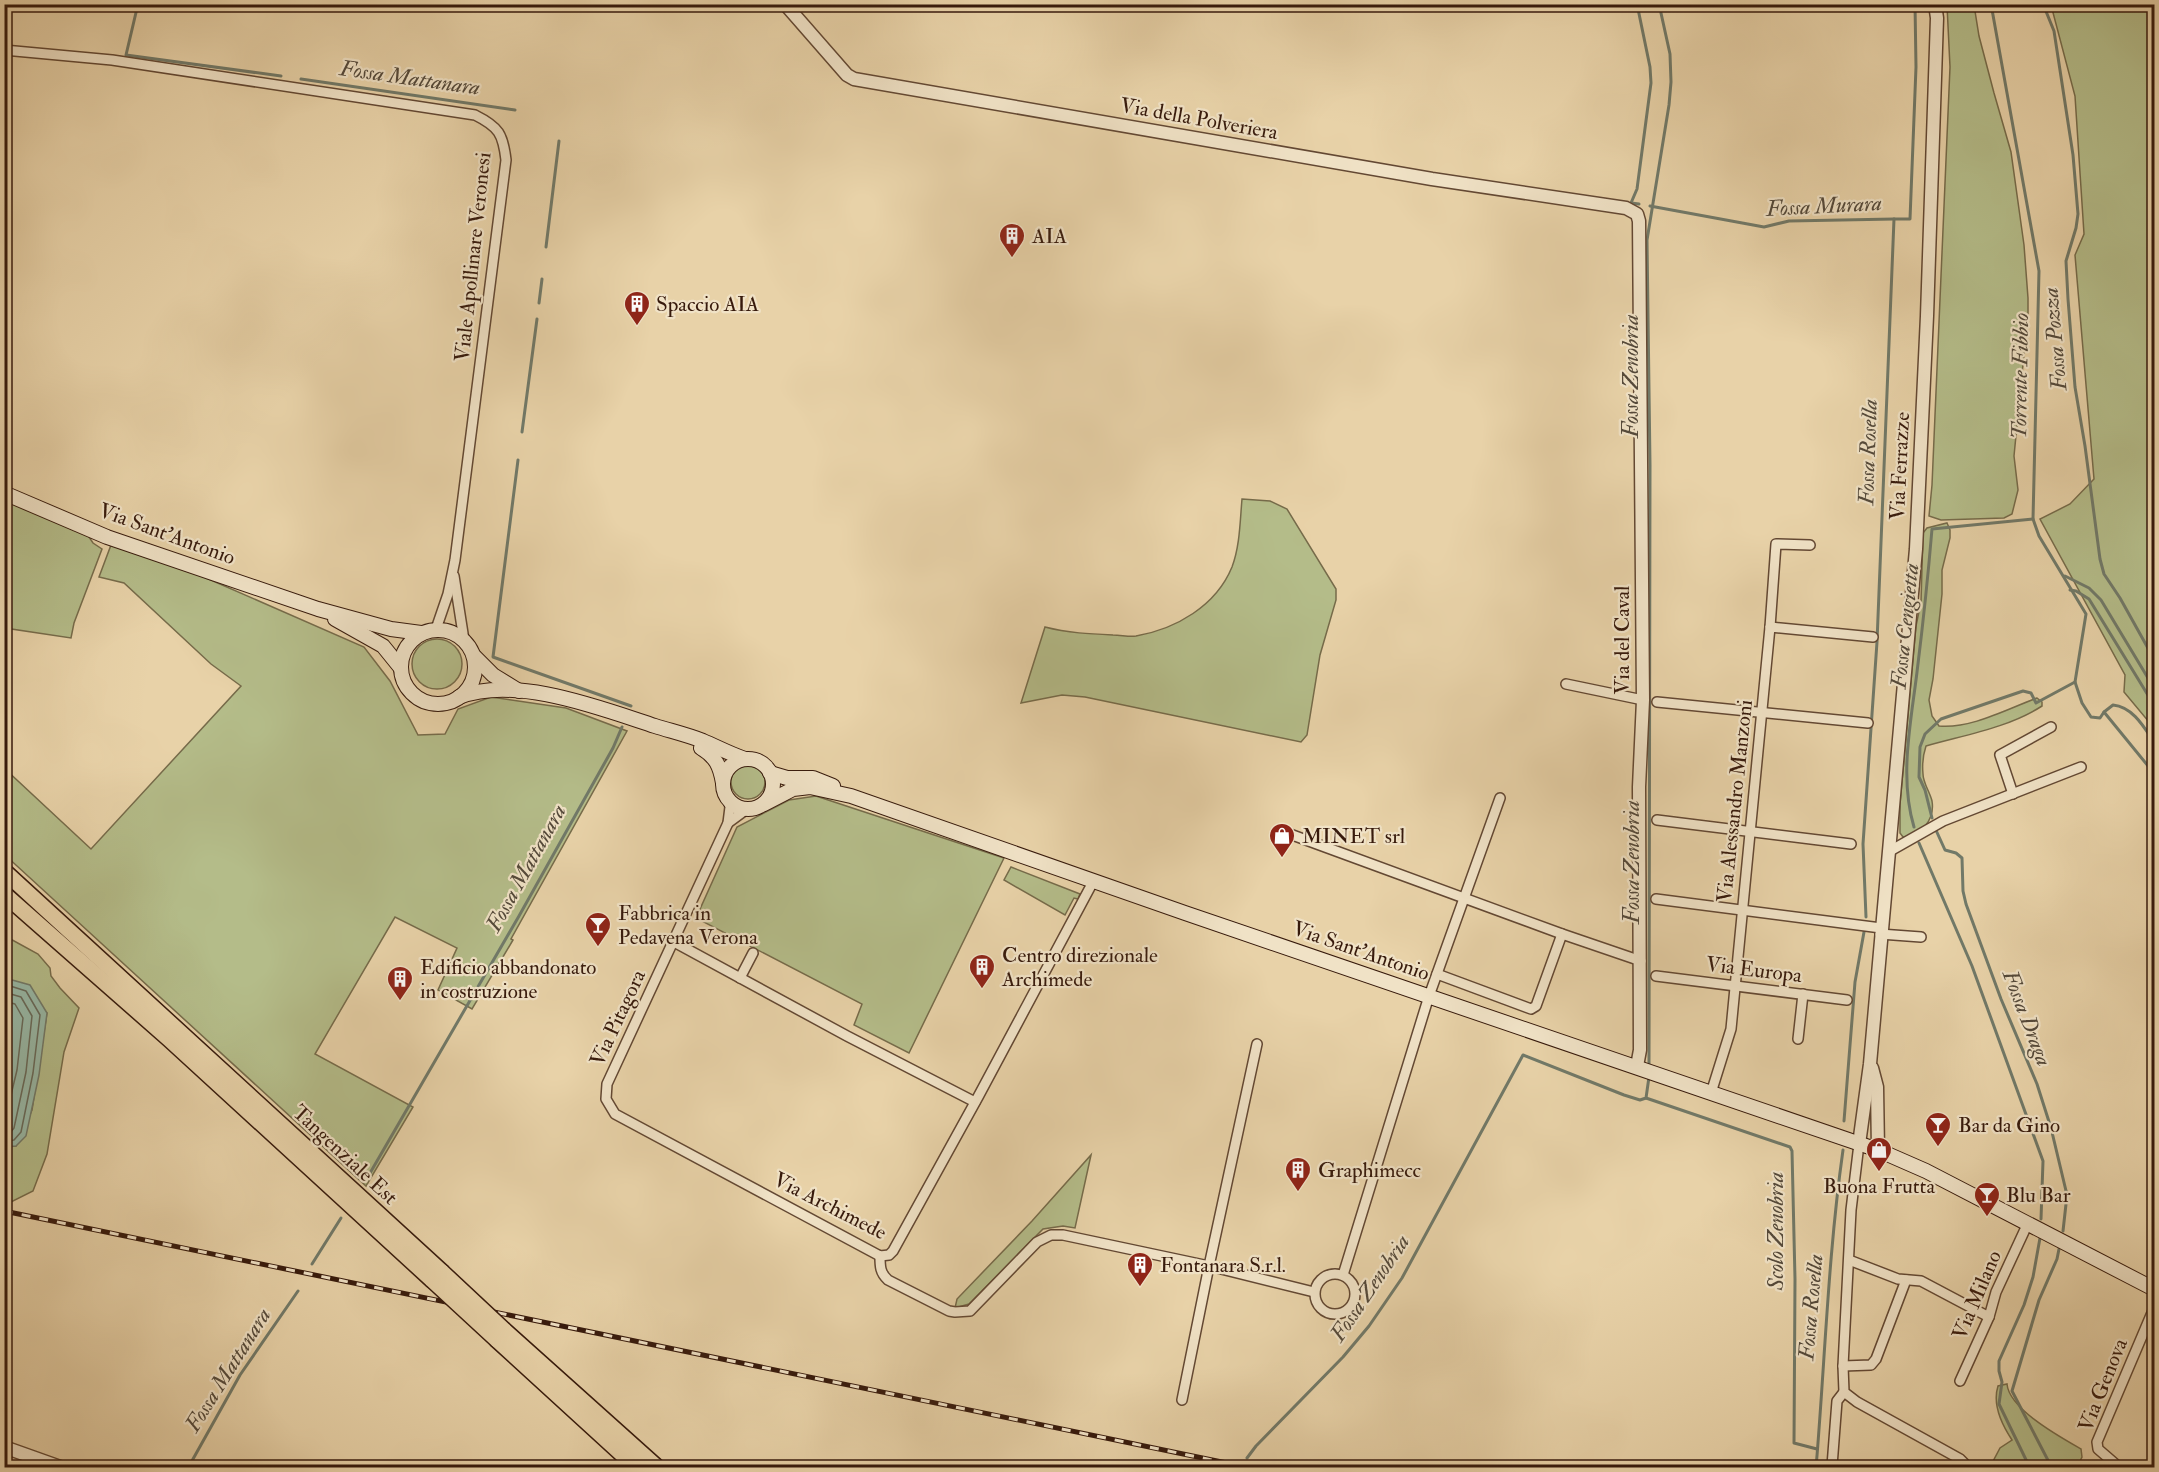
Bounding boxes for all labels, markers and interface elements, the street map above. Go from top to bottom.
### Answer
water label: Fossa Mattanara [337,54,482,102]
street label: Via della Polveriera [1118,92,1280,146]
street label: Viale Apollinare Veronesi [449,151,497,363]
water label: Fossa Murara [1765,189,1882,223]
building icon: AIA [997,221,1027,259]
place label: AIA [1031,223,1067,250]
water label: Fossa Pozza [2037,286,2074,393]
building icon: Spaccio AIA [622,289,652,327]
place label: Spaccio AIA [656,291,759,318]
water label: Torrente Fibbio [2005,312,2035,439]
water label: Fossa Zenobria [1617,314,1645,439]
water label: Fossa Rosella [1852,398,1884,507]
street label: Via Ferrazze [1884,411,1916,521]
street label: Via Sant'Antonio [95,497,239,571]
water label: Fossa Cengietta [1884,562,1925,691]
street label: Via del Caval [1609,585,1636,694]
street label: Via Alessandro Manzoni [1711,698,1759,904]
water label: Fossa Mattanara [479,799,572,937]
water label: Fossa Zenobria [1618,800,1646,925]
shop icon: MINET srl [1267,821,1297,859]
place label: MINET srl [1302,823,1406,850]
place label: Fabbrica in Pedavena Verona [618,900,758,951]
bar icon: Fabbrica in Pedavena Verona [583,910,613,948]
street label: Via Sant'Antonio [1289,915,1433,987]
place label: Centro direzionale Archimede [1001,942,1158,993]
street label: Via Europa [1704,951,1804,989]
building icon: Centro direzionale Archimede [967,952,997,990]
place label: Edificio abbandonato in costruzione [420,954,596,1005]
building icon: Edificio abbandonato in costruzione [385,964,415,1002]
street label: Via Pitagora [584,965,652,1071]
water label: Fossa Draga [1996,965,2058,1070]
street label: Tangenziale Est [287,1099,404,1211]
bar icon: Bar da Gino [1923,1110,1953,1148]
place label: Bar da Gino [1958,1112,2060,1139]
shop icon: Buona Frutta [1864,1135,1894,1173]
building icon: Graphimecc [1283,1155,1313,1193]
place label: Graphimecc [1318,1157,1422,1184]
street label: Via Archimede [769,1166,891,1246]
water label: Scolo Zenobria [1762,1172,1790,1291]
place label: Buona Frutta [1823,1173,1935,1200]
bar icon: Blu Bar [1972,1180,2002,1218]
place label: Blu Bar [2006,1182,2071,1209]
water label: Fossa Zenobria [1323,1229,1416,1348]
street label: Via Milano [1946,1246,2008,1344]
building icon: Fontanara S.r.l. [1125,1250,1155,1288]
place label: Fontanara S.r.l. [1160,1252,1286,1279]
water label: Fossa Rosella [1792,1253,1830,1362]
water label: Fossa Mattanara [178,1303,277,1438]
street label: Via Genova [2072,1334,2134,1436]

